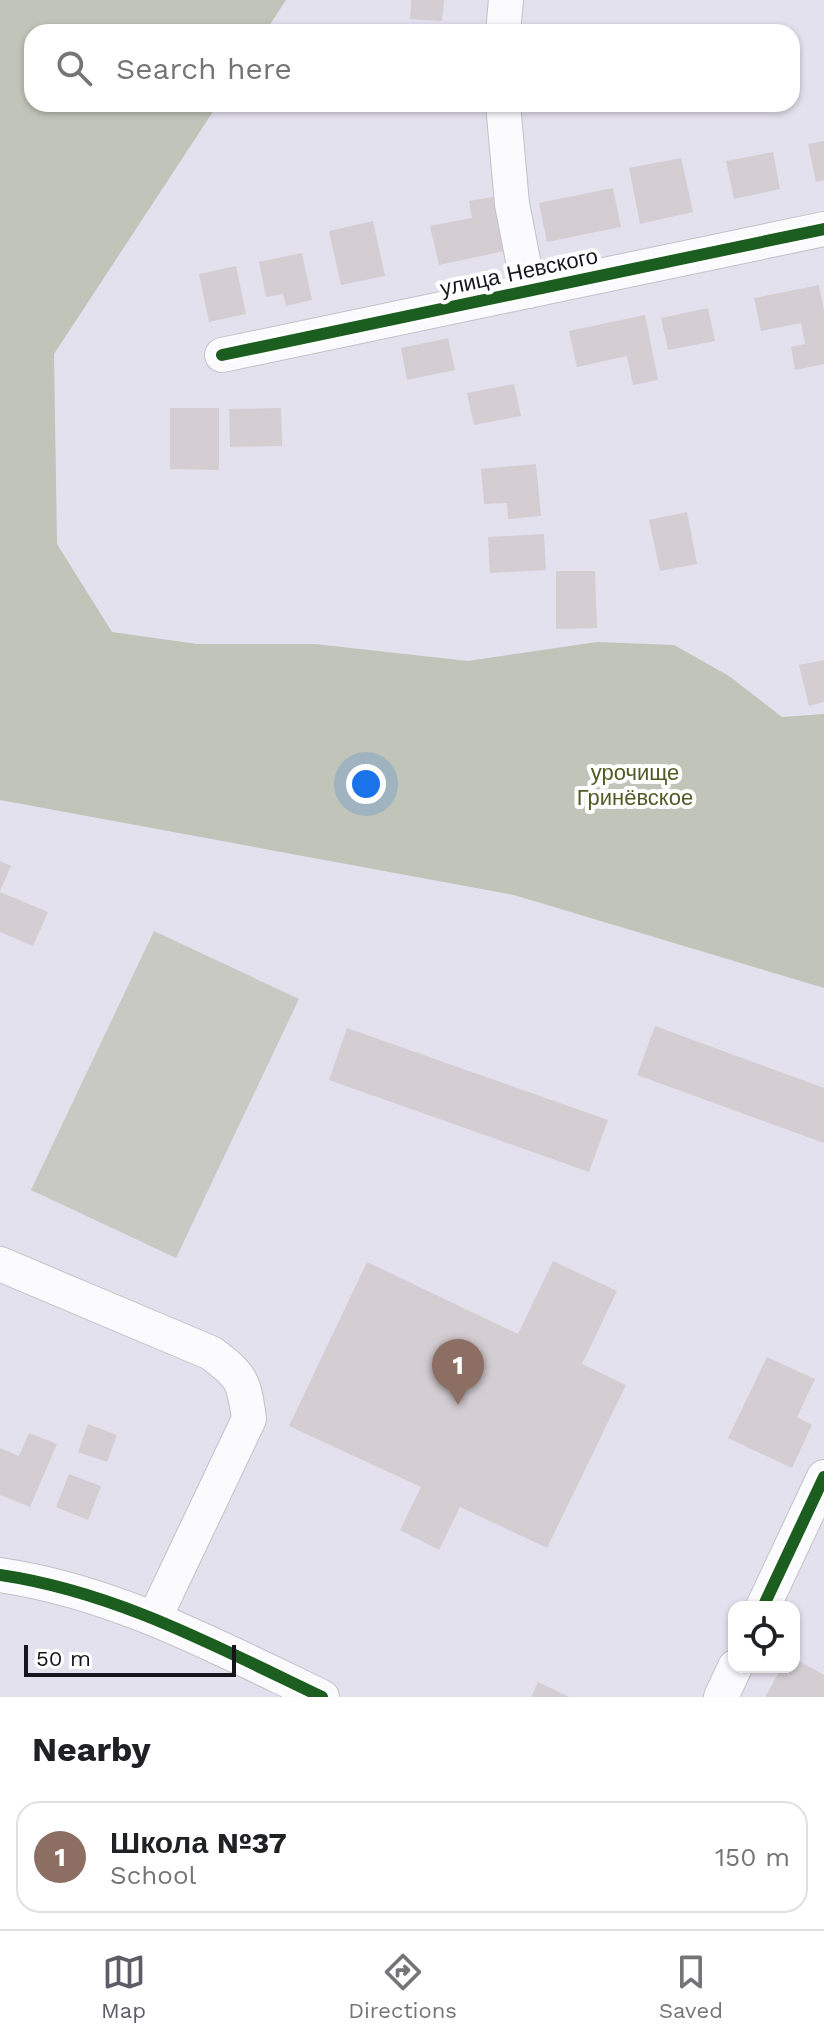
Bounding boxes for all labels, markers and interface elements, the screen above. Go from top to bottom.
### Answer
search box [24,24,800,112]
icon: search [52,46,96,90]
text: Search here [116,51,292,86]
street label: улица Невского [438,243,600,301]
park label: урочище Гринёвское [577,760,693,810]
your location [346,764,386,804]
pin: 1 [432,1339,484,1405]
map controls [728,1601,800,1673]
button: locate [728,1601,800,1673]
scale bar [24,1641,236,1677]
text: 50 m [36,1646,91,1671]
text: Nearby [32,1729,151,1769]
text: Школа №37 [110,1825,287,1860]
text: 1 [54,1842,66,1872]
text: 150 m [715,1842,790,1872]
text: School [110,1860,196,1890]
tab: Map [101,1950,146,2023]
tab: Directions [348,1950,457,2023]
tab: Saved [659,1950,723,2023]

